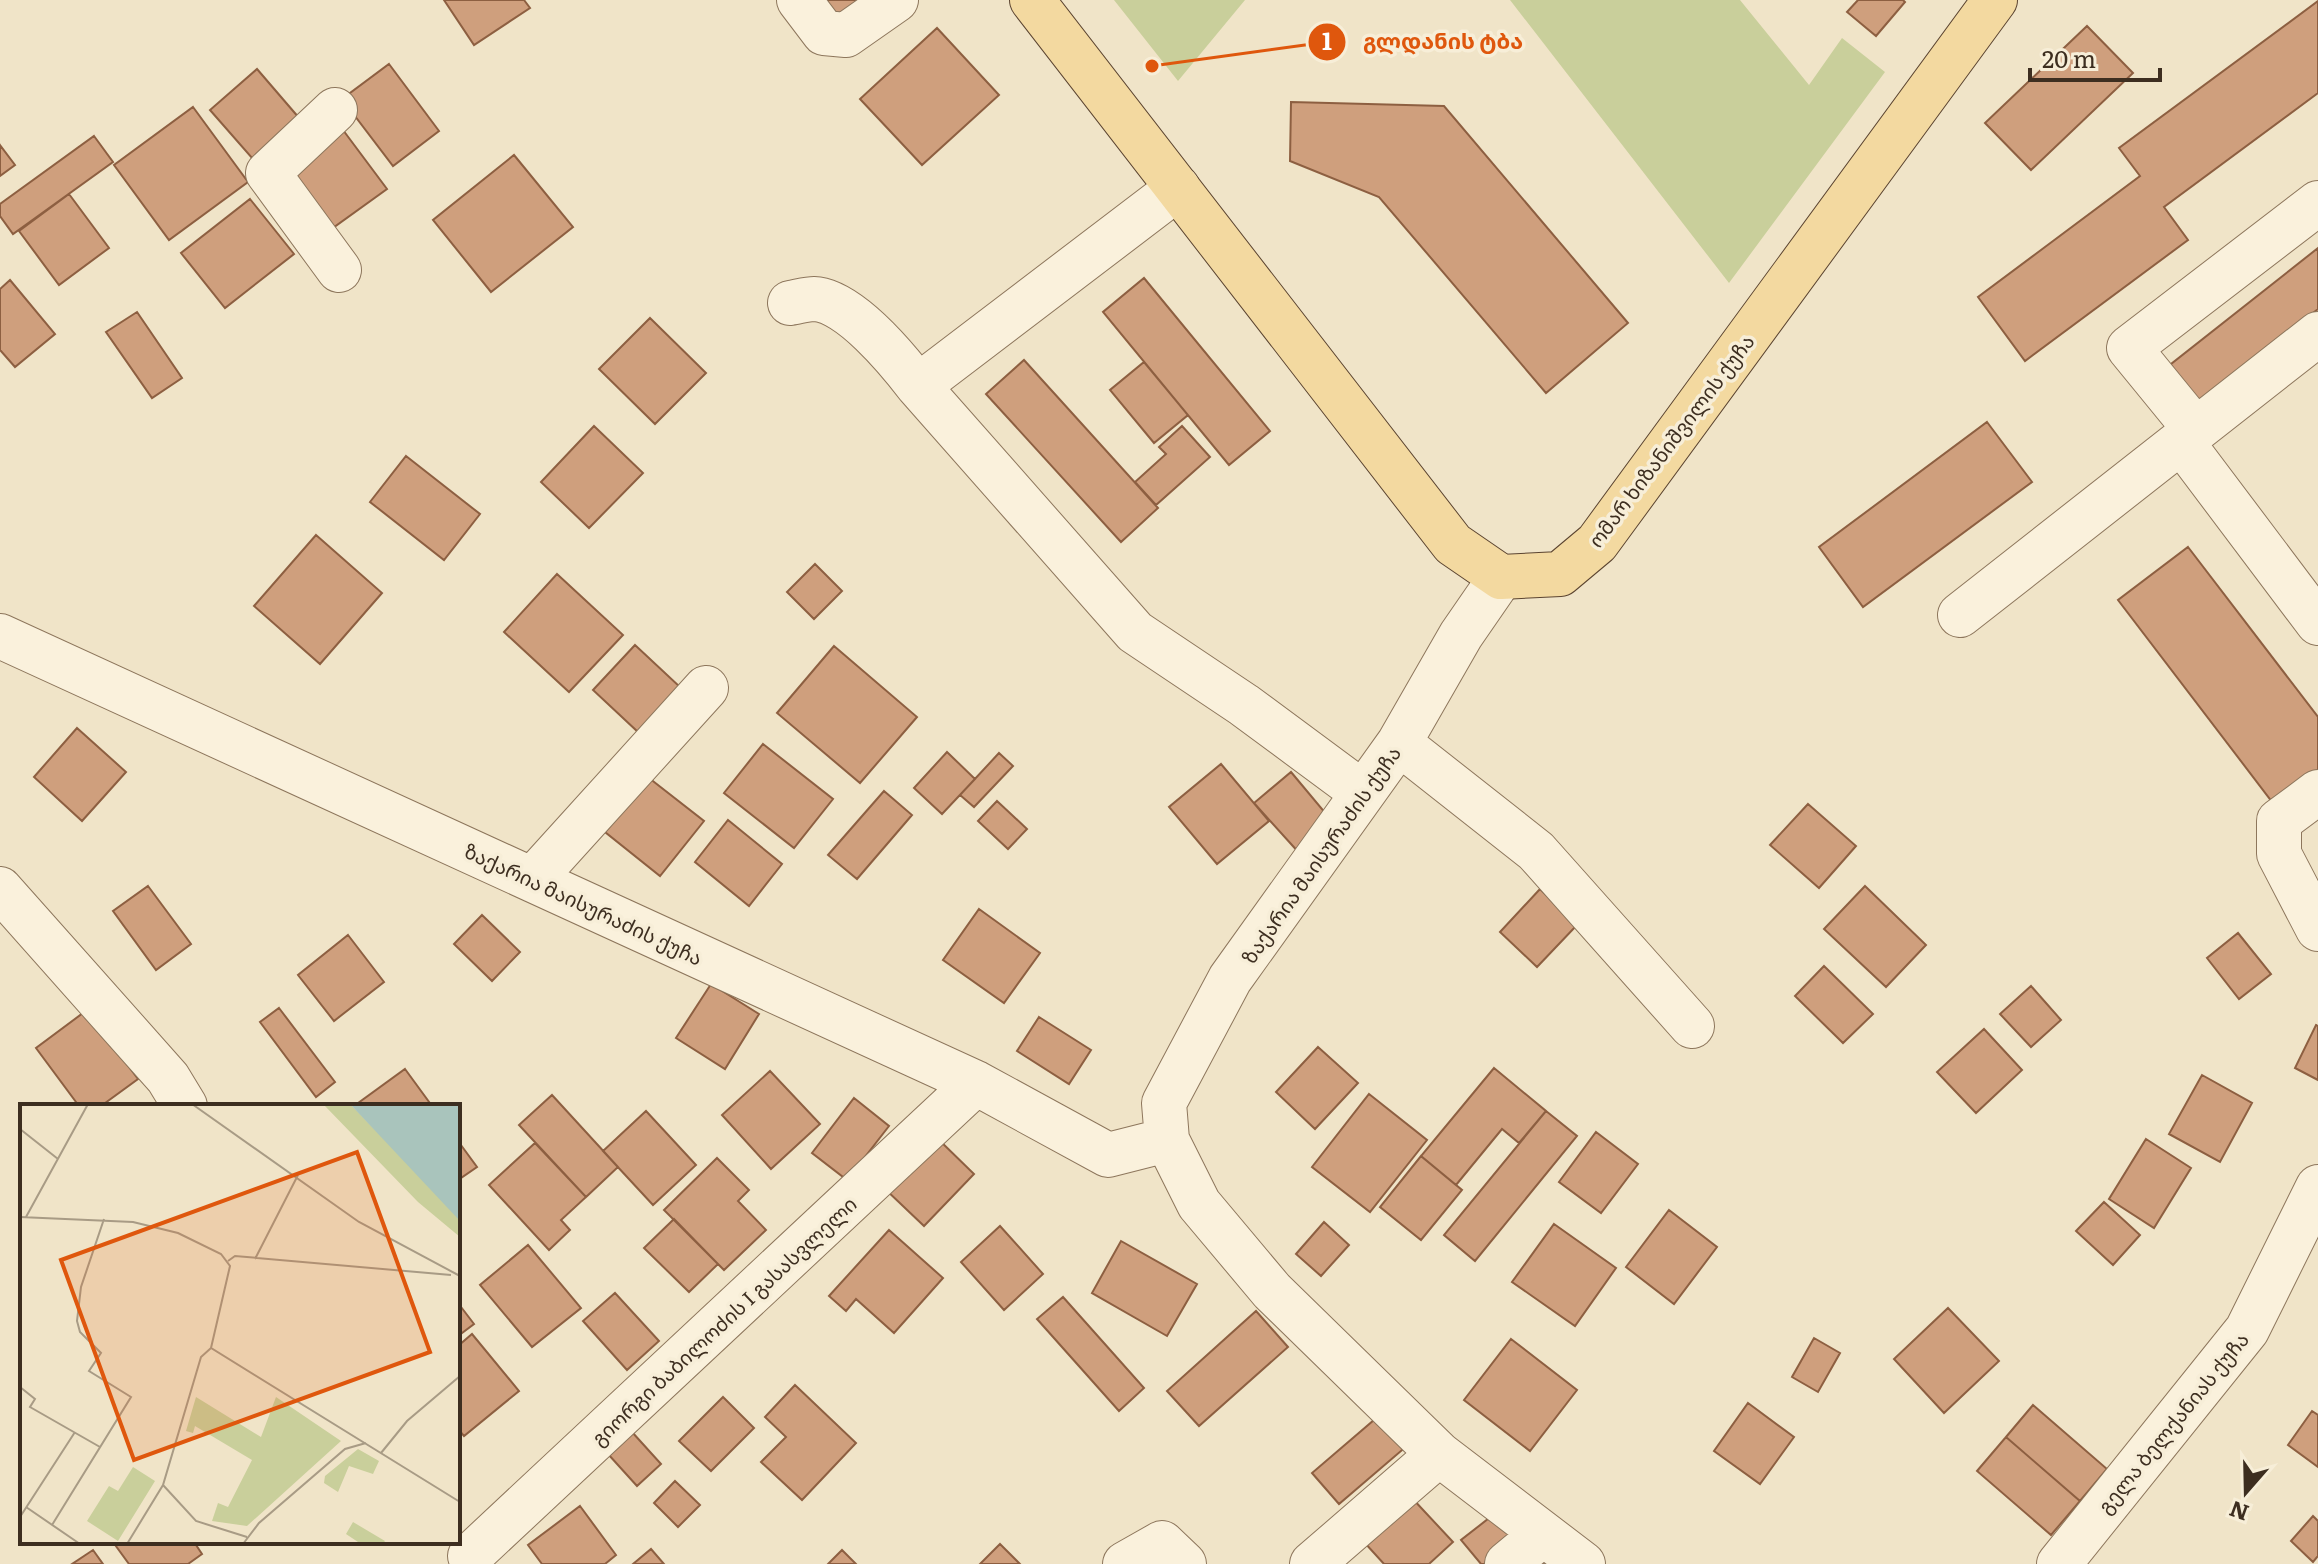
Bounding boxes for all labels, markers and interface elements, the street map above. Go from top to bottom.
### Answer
callout: გლდანის ტბა [1307,19,1539,65]
text: 1 [1322,22,1332,57]
text: გლდანის ტბა [1363,23,1523,56]
scale bar [2030,32,2160,82]
text: 20 m [2042,40,2096,75]
street label: ომარ ხიზანიშვილის ქუჩა [1580,327,1760,553]
street label: ზაქარია მაისურაძის ქუჩა [1233,739,1407,969]
street label: ზაქარია მაისურაძის ქუჩა [460,834,708,972]
inset map [20,1104,460,1544]
street label: გიორგი ბაბილოძის I გასასვლელი [583,1188,863,1452]
street label: გელა ბელქანიას ქუჩა [2089,1325,2255,1519]
north arrow [2206,1452,2286,1532]
text: N [2224,1494,2253,1531]

